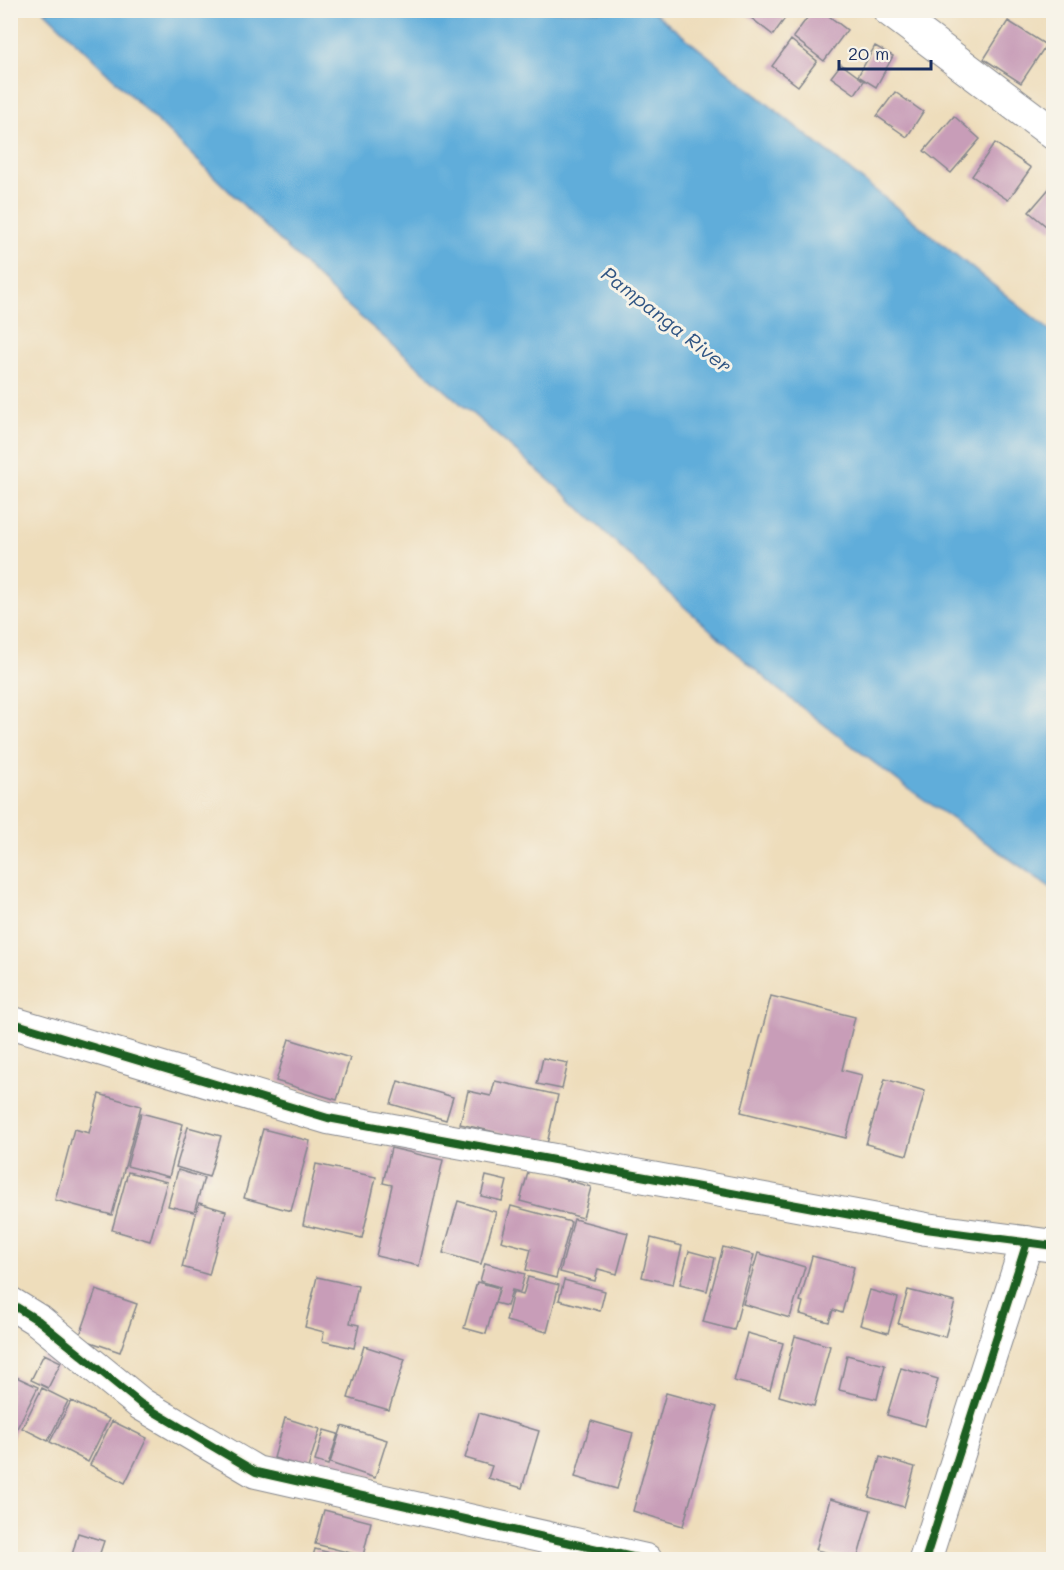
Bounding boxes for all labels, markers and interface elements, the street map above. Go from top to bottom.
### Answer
scale bar [839,33,930,71]
text: 20 m [848,41,889,65]
water label: Pampanga River [596,260,738,378]

